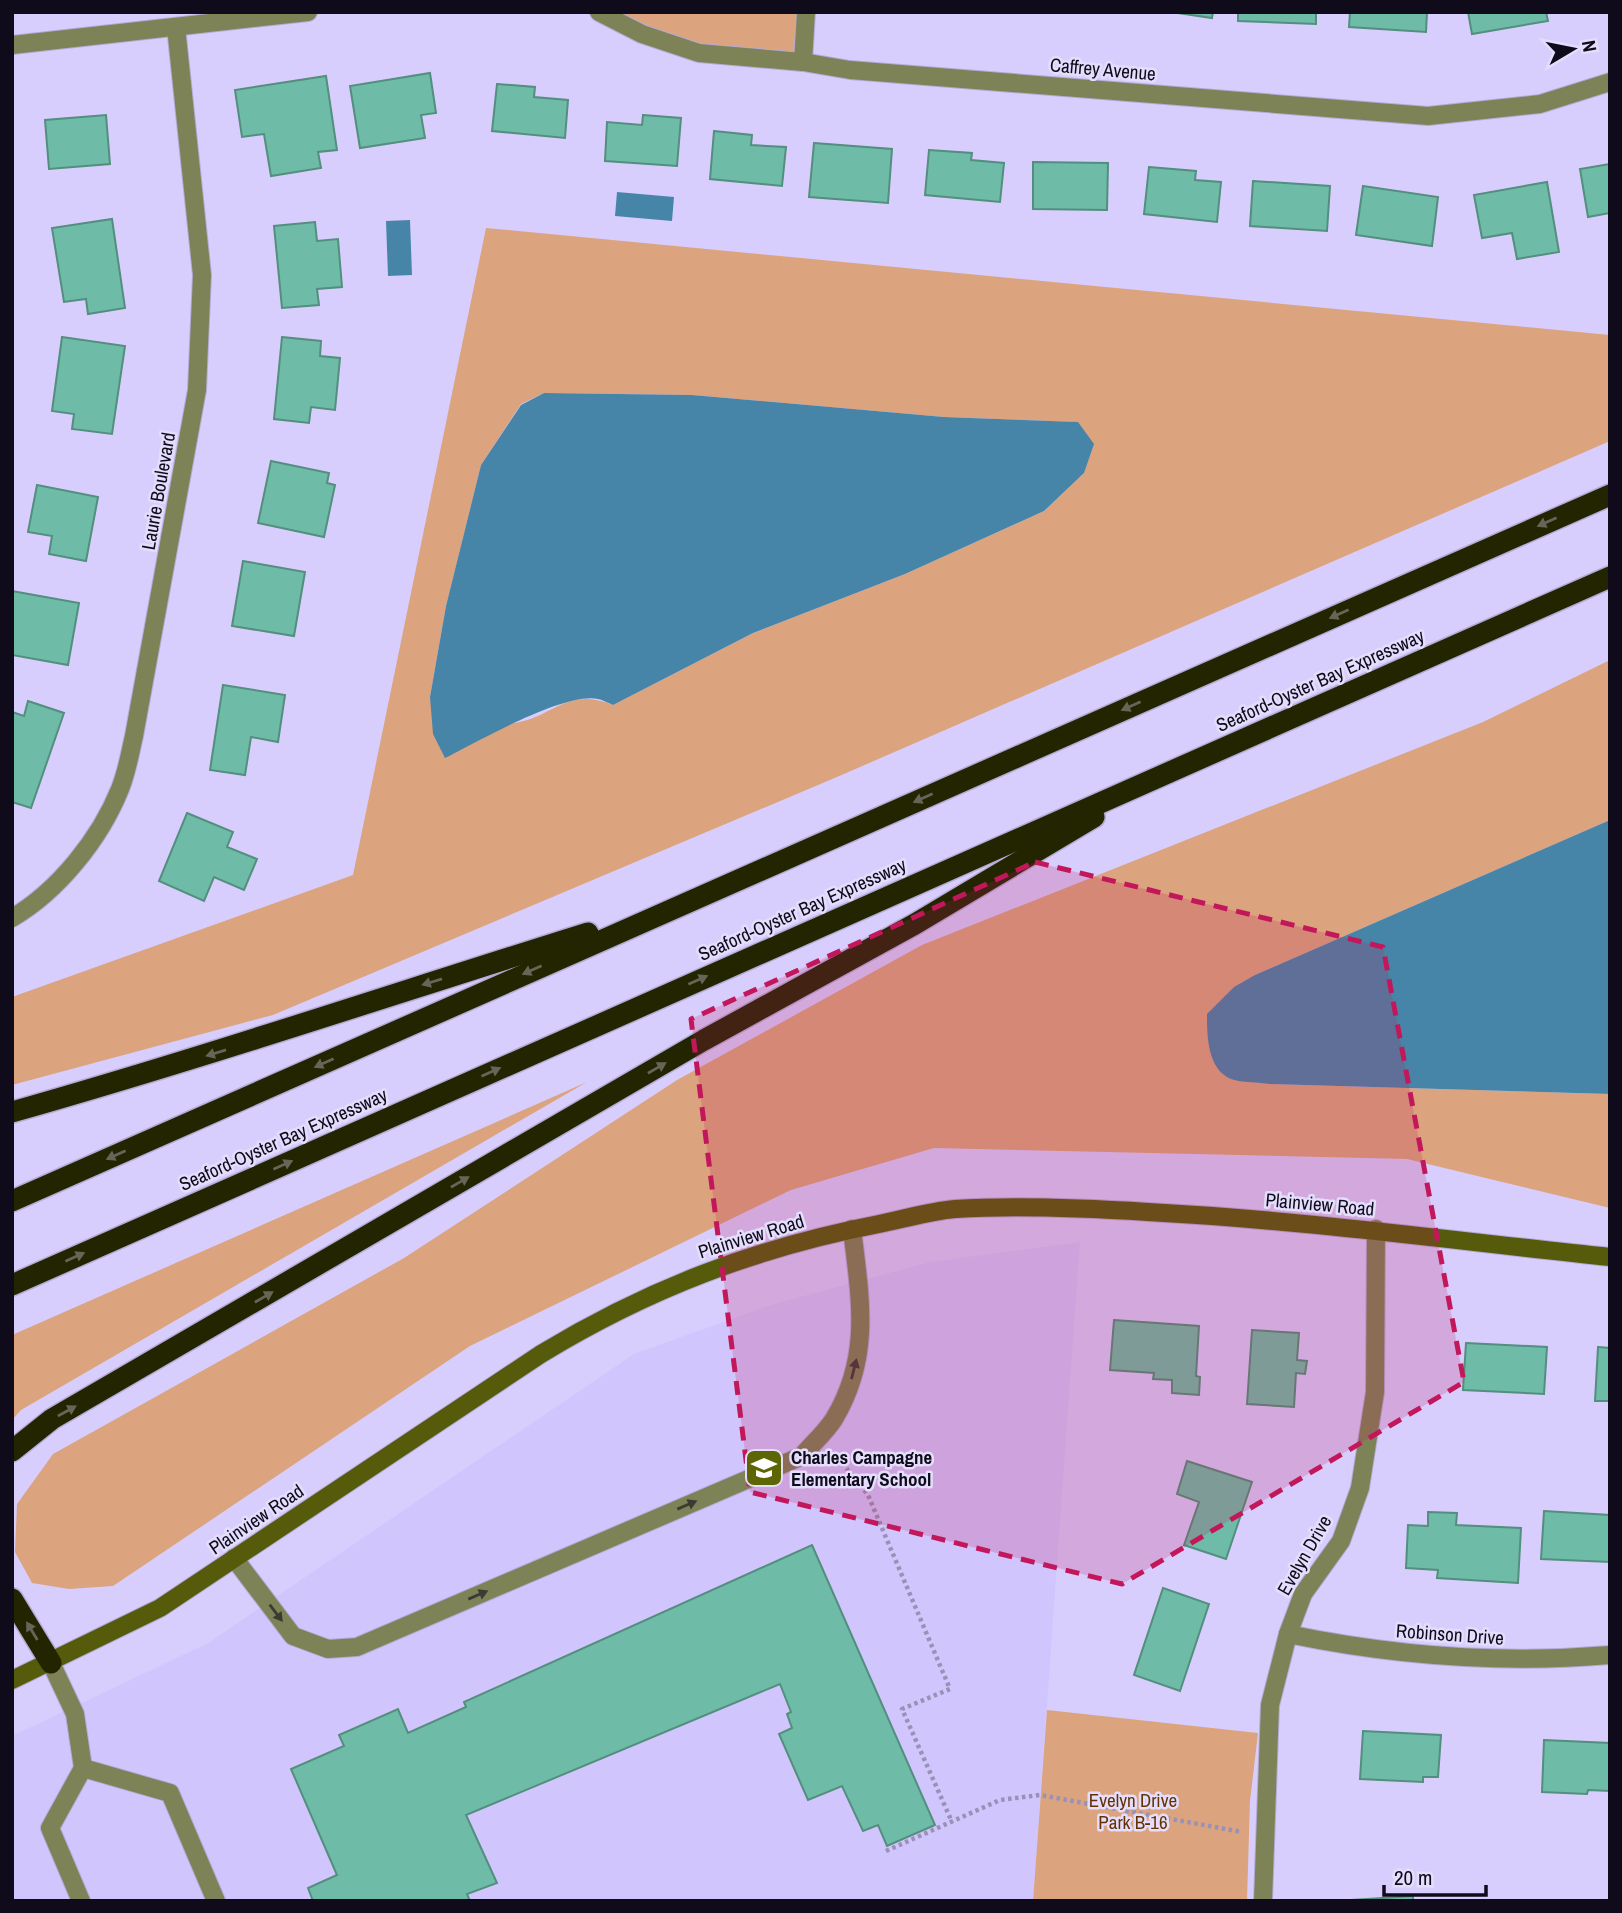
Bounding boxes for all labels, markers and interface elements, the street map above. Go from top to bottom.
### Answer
north arrow [1538,14,1608,84]
text: N [1576,38,1604,54]
street label: Caffrey Avenue [1049,51,1157,87]
street label: Laurie Boulevard [135,430,181,552]
one-way arrow [1537,517,1558,528]
one-way arrow [1329,608,1349,620]
street label: Seaford-Oyster Bay Expressway [1212,622,1428,738]
one-way arrow [1121,700,1141,712]
one-way arrow [913,792,933,804]
street label: Seaford-Oyster Bay Expressway [694,851,910,967]
one-way arrow [522,964,542,976]
one-way arrow [688,974,709,985]
one-way arrow [421,977,442,987]
one-way arrow [205,1049,226,1059]
one-way arrow [314,1057,334,1069]
one-way arrow [647,1062,667,1074]
one-way arrow [480,1066,501,1077]
street label: Seaford-Oyster Bay Expressway [175,1081,391,1197]
one-way arrow [106,1149,126,1161]
one-way arrow [272,1159,293,1170]
one-way arrow [451,1176,470,1188]
street label: Plainview Road [1265,1186,1375,1222]
street label: Plainview Road [695,1208,807,1264]
one-way arrow [64,1251,85,1262]
one-way arrow [254,1291,273,1303]
one-way arrow [849,1358,860,1380]
one-way arrow [57,1405,77,1416]
place label: Charles Campagne Elementary School [791,1444,932,1492]
school or university icon: Charles Campagne Elementary School [743,1447,785,1489]
street label: Plainview Road [203,1478,309,1560]
one-way arrow [677,1499,697,1511]
street label: Evelyn Drive [1271,1510,1337,1600]
one-way arrow [468,1589,489,1600]
one-way arrow [268,1604,282,1622]
street label: Robinson Drive [1395,1617,1505,1651]
one-way arrow [26,1621,38,1640]
park label: Evelyn Drive Park B-16 [1089,1787,1177,1835]
scale bar [1384,1854,1486,1898]
text: 20 m [1394,1863,1432,1892]

